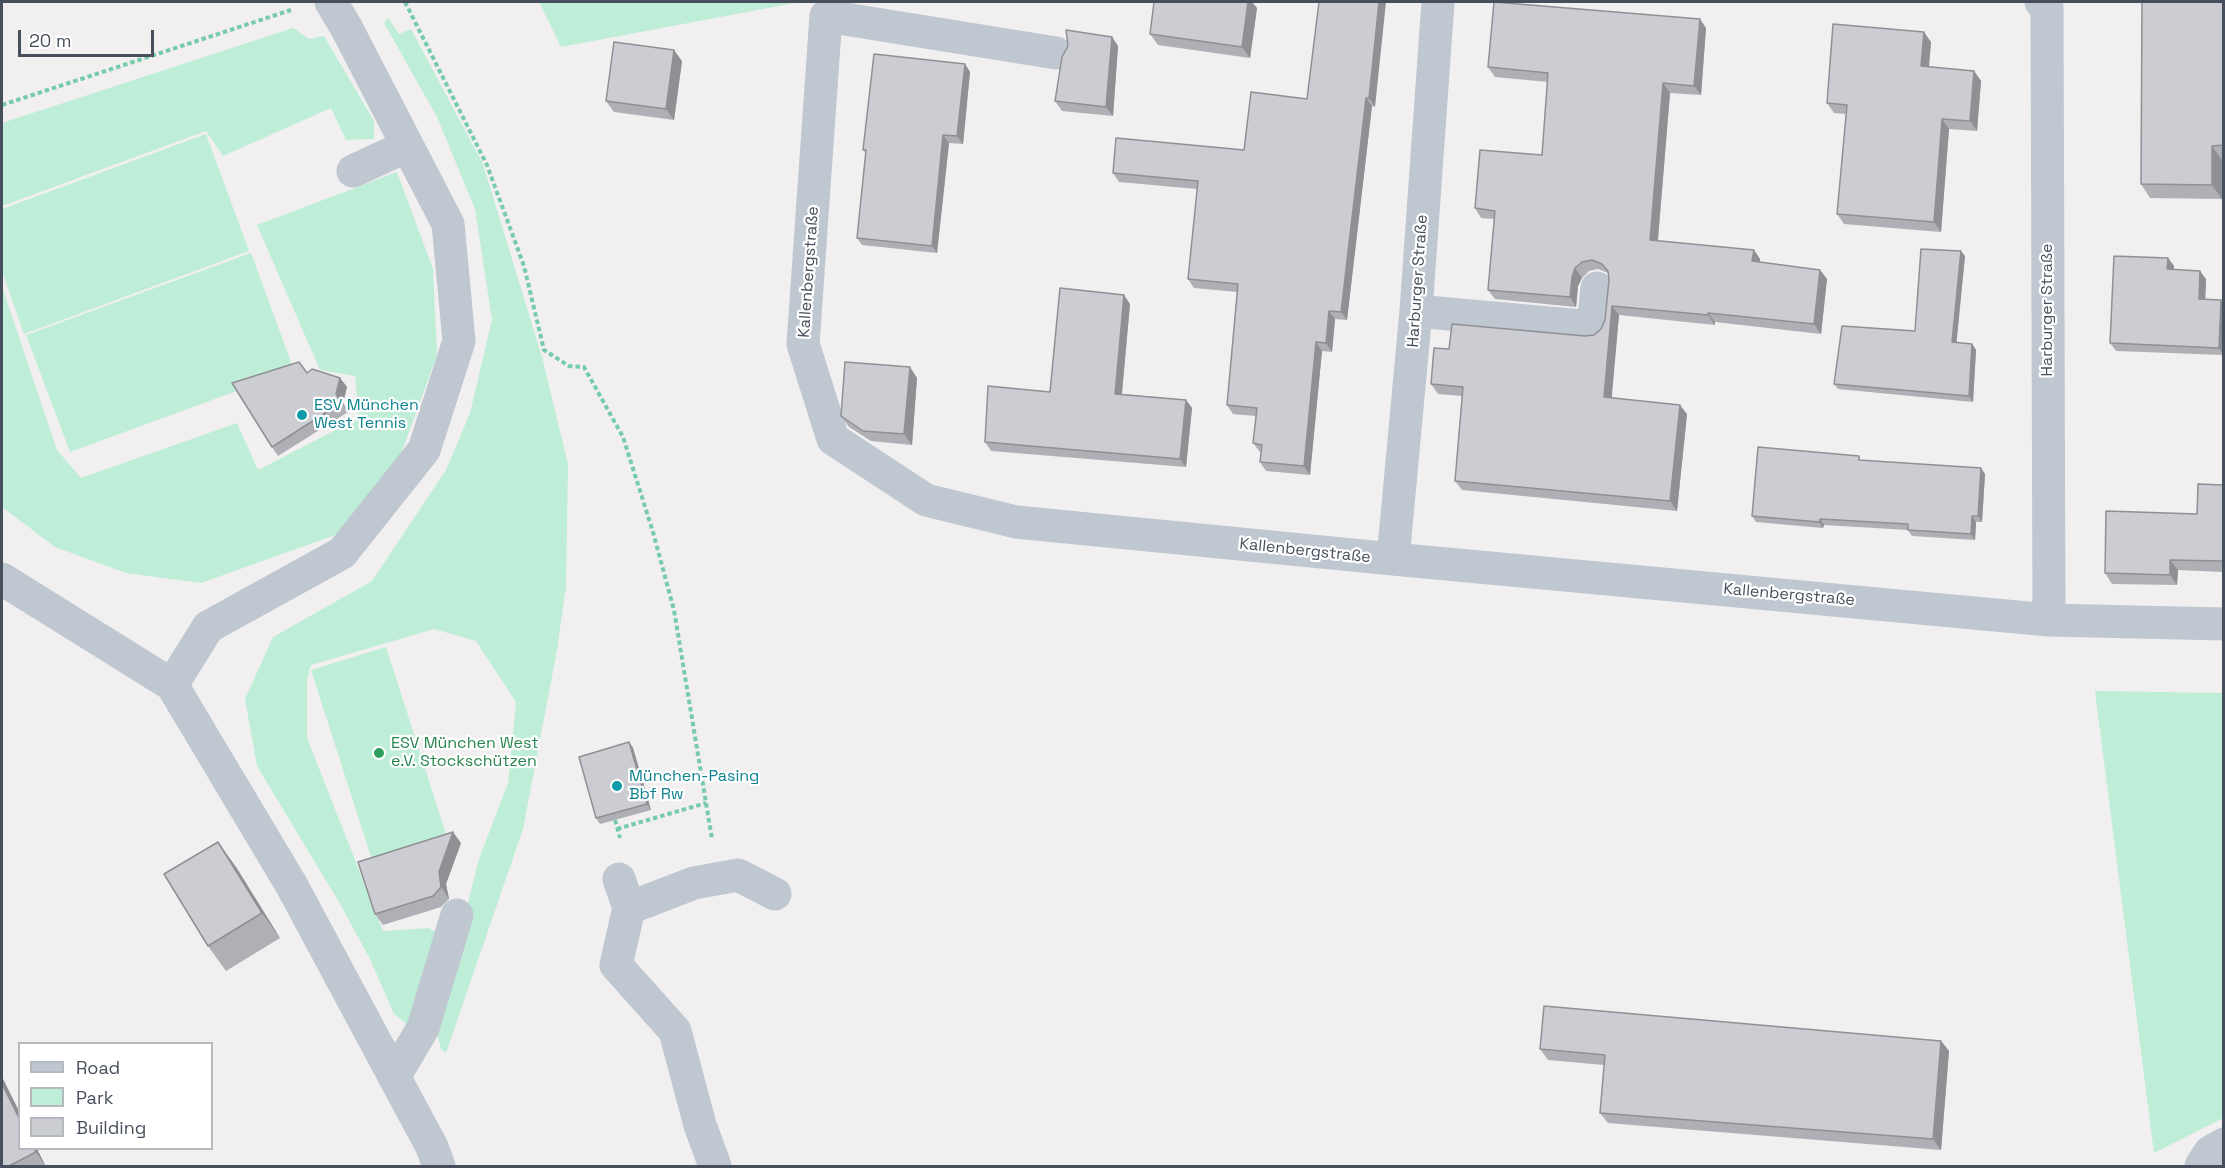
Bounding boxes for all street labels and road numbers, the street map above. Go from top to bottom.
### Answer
street label: Kallenbergstraße [795,206,823,338]
street label: Harburger Straße [1404,214,1432,348]
street label: Harburger Straße [2038,243,2058,377]
street label: Kallenbergstraße [1238,535,1372,567]
street label: Kallenbergstraße [1722,580,1856,610]

